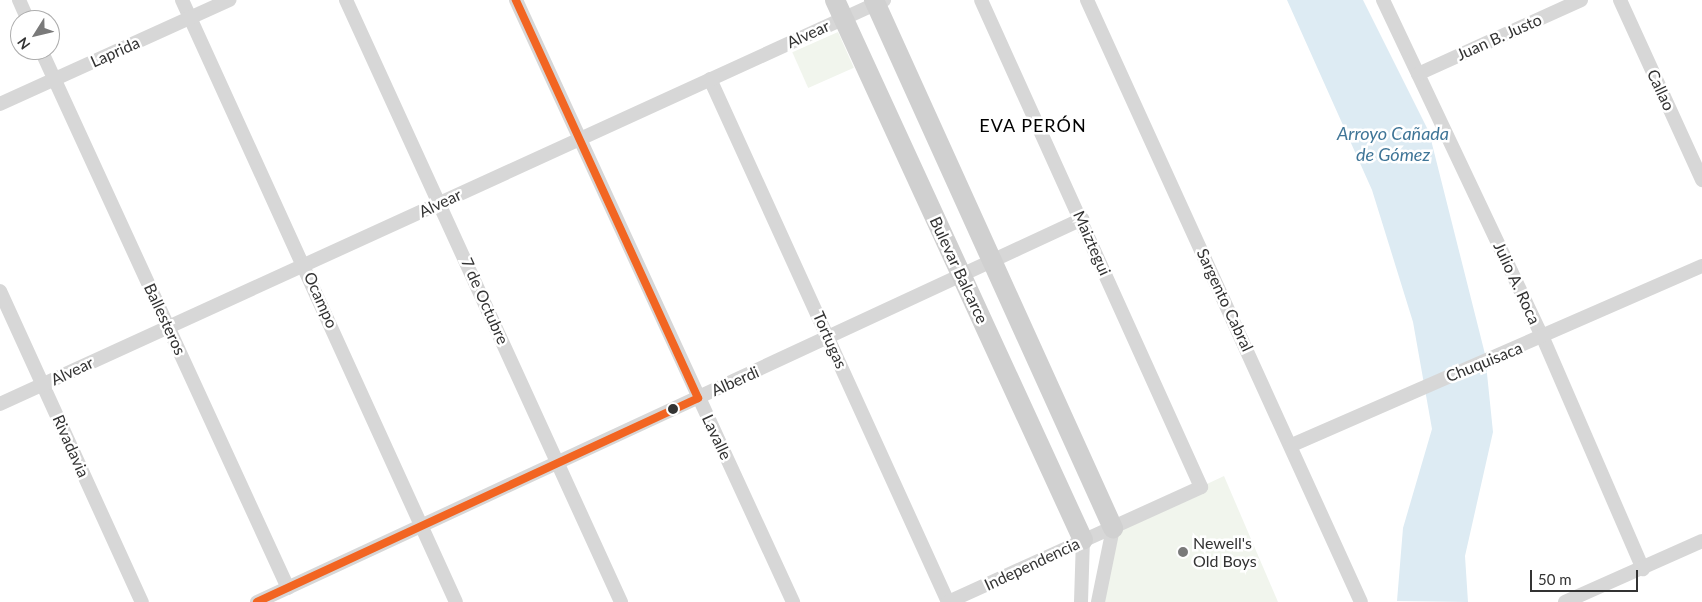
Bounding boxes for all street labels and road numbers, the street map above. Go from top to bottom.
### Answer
street label: Juan B. Justo [1453,10,1545,64]
street label: Alvear [784,16,832,52]
street label: Laprida [87,33,143,71]
street label: Callao [1643,66,1679,114]
street label: Alvear [416,185,464,221]
street label: Maiztegui [1069,208,1115,278]
street label: Bulevar Balcarce [926,213,992,327]
street label: Julio A. Roca [1489,239,1545,327]
street label: Sargento Cabral [1193,245,1257,355]
street label: 7 de Octubre [457,255,513,347]
street label: Ocampo [300,269,342,331]
street label: Ballesteros [140,280,190,358]
street label: Tortugas [809,309,851,371]
street label: Chuquisaca [1443,338,1525,386]
street label: Alvear [48,353,96,389]
street label: Alberdi [708,362,762,400]
street label: Lavalle [698,411,736,463]
street label: Rivadavia [49,412,93,480]
street label: Independencia [981,534,1083,594]

